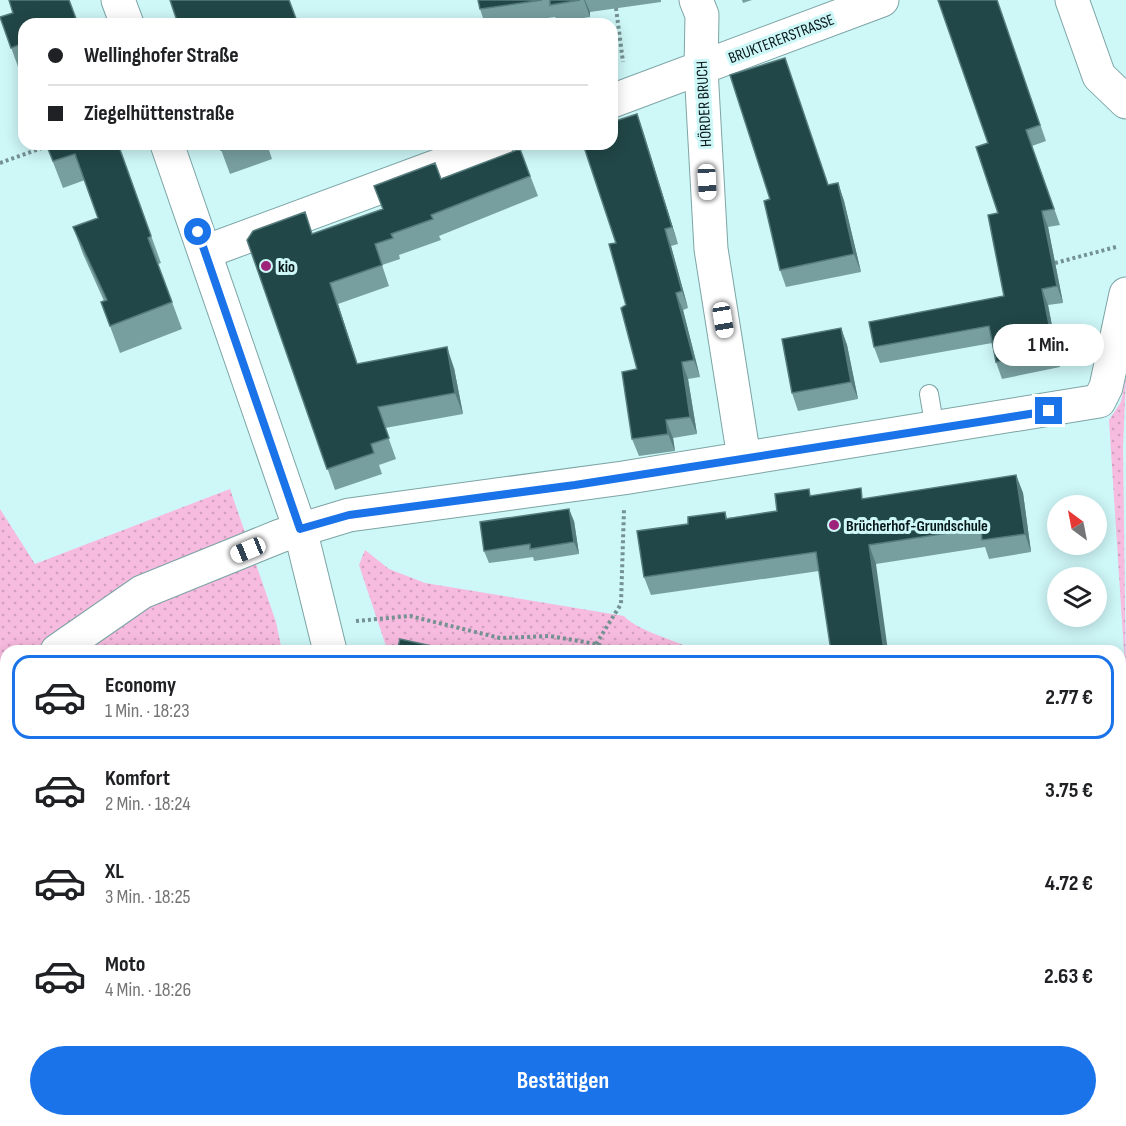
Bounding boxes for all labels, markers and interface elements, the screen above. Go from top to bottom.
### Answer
street label: BRUKTERERSTRASSE [726,11,837,68]
text: Wellinghofer Straße [84,42,239,69]
street label: HÖRDER BRUCH [693,60,716,147]
text: Ziegelhüttenstraße [84,100,234,127]
car [697,164,717,200]
route start [184,218,211,245]
place label: kio [278,258,295,277]
marker: kio [259,259,273,273]
car [711,301,735,339]
callout: 1 Min. [994,324,1104,366]
text: 1 Min. [1028,333,1069,357]
route end [1035,397,1062,424]
north arrow [1047,495,1107,555]
map controls [1047,495,1107,627]
place label: Brücherhof-Grundschule [846,517,988,536]
marker: Brücherhof-Grundschule [827,518,841,532]
car [228,535,268,565]
button: layers [1047,567,1107,627]
icon: car [33,670,87,724]
text: Economy [105,672,176,699]
text: 2.77 € [1045,684,1093,711]
text: 1 Min. · 18:23 [105,699,190,723]
icon: car [33,763,87,817]
text: Komfort [105,765,170,792]
text: 3.75 € [1045,777,1093,804]
text: 2 Min. · 18:24 [105,792,191,816]
icon: car [33,856,87,910]
text: XL [105,858,124,885]
text: 4.72 € [1045,870,1093,897]
text: 3 Min. · 18:25 [105,885,191,909]
icon: car [33,949,87,1003]
text: Moto [105,951,145,978]
text: 2.63 € [1044,963,1093,990]
text: 4 Min. · 18:26 [105,978,191,1002]
button: Bestätigen [30,1046,1096,1115]

